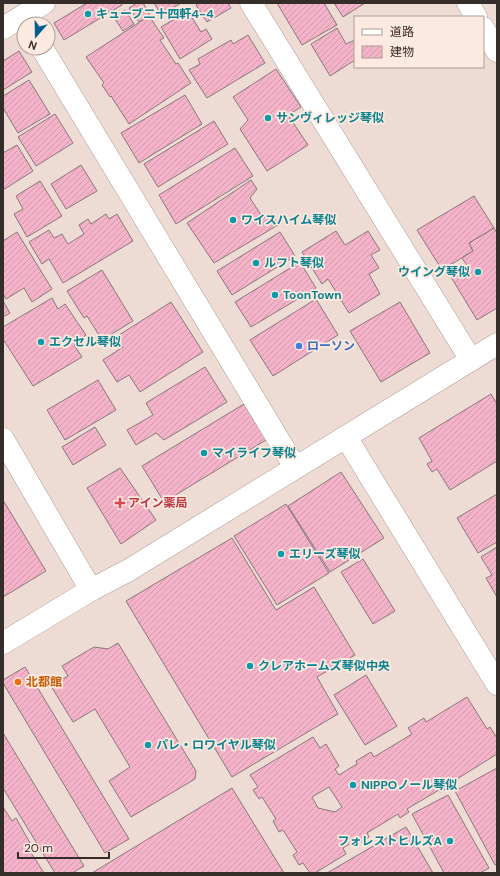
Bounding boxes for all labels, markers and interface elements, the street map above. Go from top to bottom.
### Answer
place label: キューブ二十四軒4-4 [96,6,214,22]
marker: キューブ二十四軒4-4 [83,9,93,19]
north arrow [16,16,56,56]
legend [354,16,484,68]
text: 道路 [390,24,414,40]
text: N [26,37,39,53]
text: 建物 [390,44,414,60]
place label: サンヴィレッジ琴似 [276,110,384,126]
marker: サンヴィレッジ琴似 [263,113,273,123]
place label: ワイスハイム琴似 [241,212,336,228]
marker: ワイスハイム琴似 [228,215,238,225]
place label: ルフト琴似 [264,255,324,271]
marker: ルフト琴似 [251,258,261,268]
place label: ウイング琴似 [398,264,470,280]
marker: ウイング琴似 [473,267,483,277]
place label: ToonTown [283,287,342,303]
marker: ToonTown [270,290,280,300]
place label: エクセル琴似 [49,334,121,350]
marker: エクセル琴似 [36,337,46,347]
place label: ローソン [307,338,355,354]
marker: ローソン [294,341,304,351]
place label: マイライフ琴似 [212,445,296,461]
marker: マイライフ琴似 [199,448,209,458]
place label: アイン薬局 [128,495,187,511]
marker: アイン薬局 [115,498,125,508]
place label: エリーズ琴似 [289,546,360,562]
marker: エリーズ琴似 [276,549,286,559]
place label: クレアホームズ琴似中央 [258,658,390,674]
marker: クレアホームズ琴似中央 [245,661,255,671]
place label: 北都館 [26,674,62,690]
marker: 北都館 [13,677,23,687]
place label: パレ・ロワイヤル琴似 [156,737,276,753]
marker: パレ・ロワイヤル琴似 [143,740,153,750]
place label: NIPPOノール琴似 [361,777,457,793]
marker: NIPPOノール琴似 [348,780,358,790]
place label: フォレストヒルズA [337,833,442,849]
scale bar [18,834,109,860]
marker: フォレストヒルズA [445,836,455,846]
text: 20 m [24,840,53,856]

